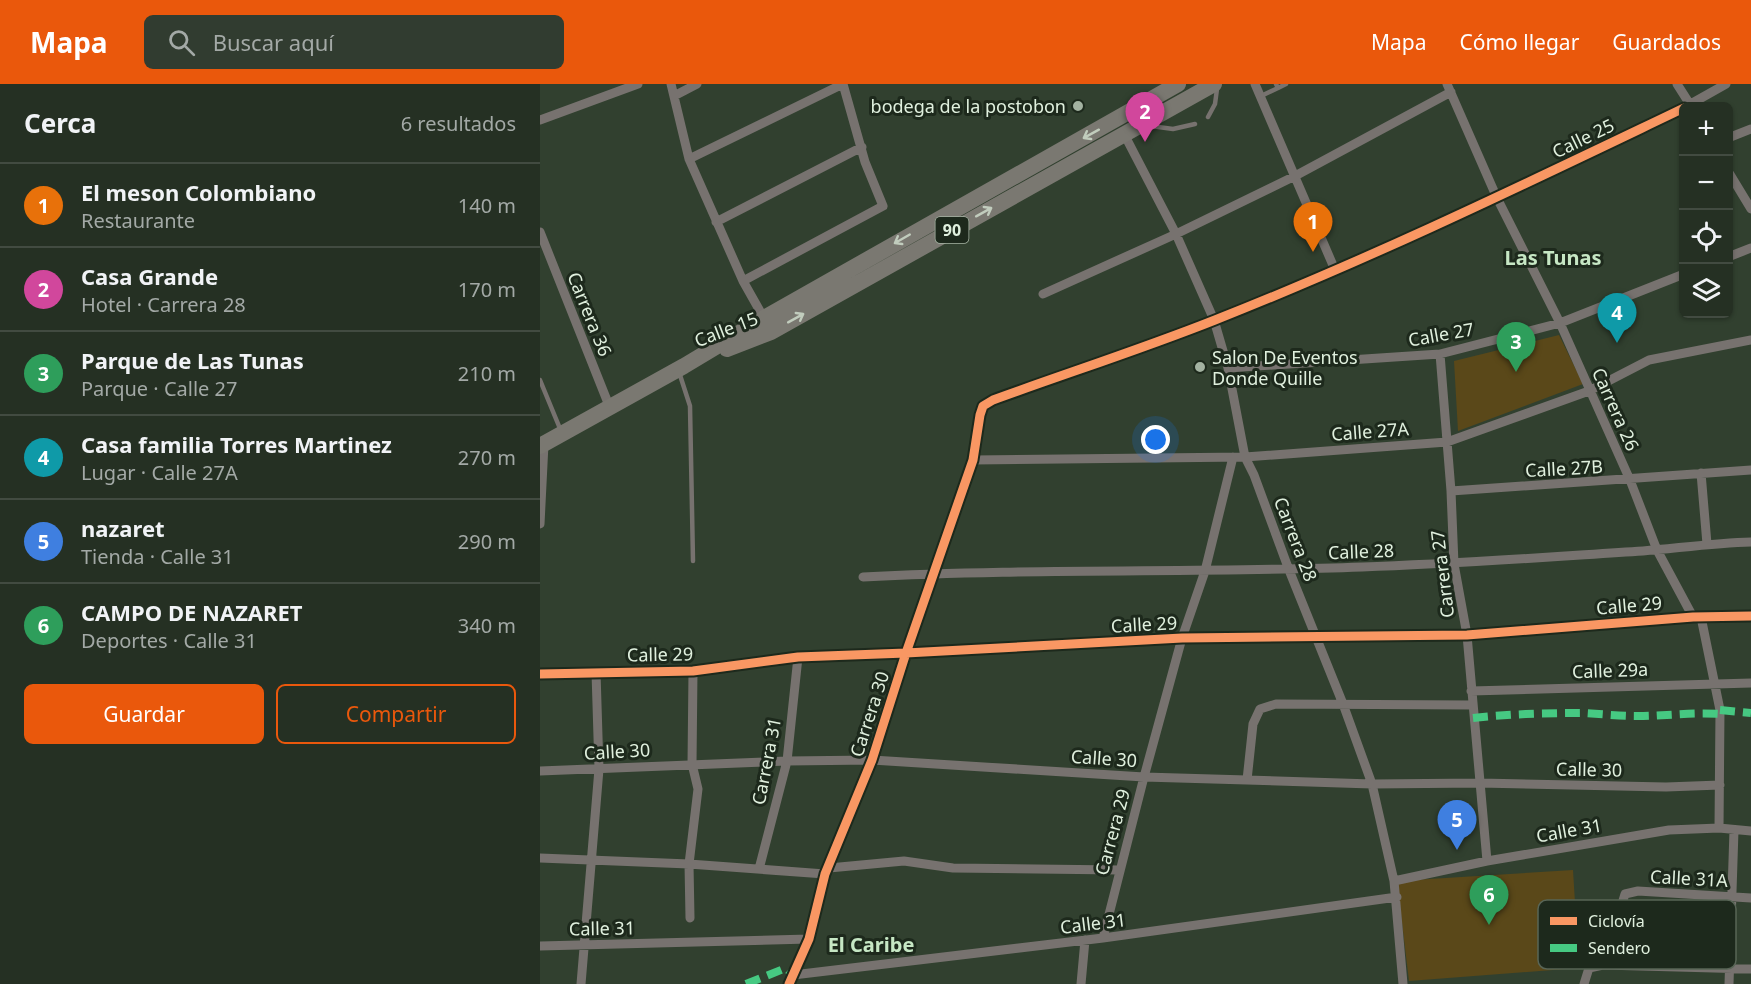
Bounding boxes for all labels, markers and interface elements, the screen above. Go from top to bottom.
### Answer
search box [144,15,564,69]
text: Mapa [30,23,108,61]
icon: search [165,26,198,59]
text: Buscar aquí [213,27,334,57]
text: Mapa [1371,28,1426,56]
text: Cómo llegar [1459,28,1579,56]
text: Guardados [1612,28,1721,56]
pin: 2 [1126,92,1164,142]
place label: bodega de la postobon [871,94,1066,118]
marker: bodega de la postobon [1071,99,1085,113]
map controls [1679,102,1733,318]
button: + [1679,102,1733,156]
text: Cerca [24,105,96,141]
text: 6 resultados [401,110,516,137]
street label: Calle 25 [1548,113,1618,163]
one-way arrow [1083,128,1100,140]
button: − [1679,156,1733,210]
text: El meson Colombiano [81,177,316,207]
text: 1 [38,192,49,219]
text: 140 m [458,192,516,219]
pin: 1 [1294,202,1332,252]
one-way arrow [975,206,992,218]
text: Restaurante [81,207,195,234]
button: locate [1679,210,1733,264]
road number: 90 [936,217,968,243]
one-way arrow [894,233,911,245]
district label: Las Tunas [1505,244,1601,271]
text: Casa Grande [81,261,218,291]
button: layers [1679,264,1733,318]
street label: Carrera 36 [562,268,618,360]
text: 2 [38,276,49,303]
text: 170 m [458,276,516,303]
text: Hotel · Carrera 28 [81,291,246,318]
pin: 4 [1598,294,1636,343]
street label: Calle 15 [691,306,761,352]
one-way arrow [787,312,804,324]
street label: Calle 27 [1406,316,1476,352]
pin: 3 [1496,322,1536,372]
text: Parque de Las Tunas [81,345,304,375]
place label: Salon De Eventos Donde Quille [1212,345,1358,390]
text: 3 [38,360,49,387]
text: 210 m [458,360,516,387]
marker: Salon De Eventos Donde Quille [1193,360,1207,374]
street label: Carrera 26 [1587,364,1645,454]
text: Parque · Calle 27 [81,375,237,402]
street label: Calle 27A [1330,416,1410,446]
your location [1141,425,1170,454]
text: Casa familia Torres Martinez [81,429,392,459]
text: 4 [38,444,49,471]
text: 270 m [458,444,516,471]
street label: Calle 27B [1524,454,1604,482]
text: Lugar · Calle 27A [81,459,238,486]
street label: Carrera 28 [1269,493,1323,585]
text: nazaret [81,513,165,543]
text: 5 [38,528,49,555]
text: 290 m [458,528,516,555]
street label: Carrera 27 [1425,529,1459,619]
street label: Calle 28 [1328,538,1394,564]
text: Tienda · Calle 31 [81,543,234,570]
street label: Calle 29 [1595,590,1663,620]
text: CAMPO DE NAZARET [81,597,303,627]
street label: Calle 29 [1110,610,1178,638]
text: 6 [38,612,49,639]
text: 340 m [458,612,516,639]
text: Deportes · Calle 31 [81,627,257,654]
street label: Calle 29 [627,641,693,667]
street label: Calle 29a [1571,657,1649,683]
street label: Carrera 30 [844,668,894,760]
button: Guardar [24,684,264,744]
button: Compartir [276,684,516,744]
street label: Carrera 31 [746,715,786,807]
street label: Calle 30 [583,737,651,765]
street label: Calle 30 [1070,744,1138,772]
street label: Calle 30 [1556,756,1622,782]
street label: Carrera 29 [1089,786,1135,878]
pin: 5 [1438,800,1476,850]
street label: Calle 31 [1534,812,1604,848]
street label: Calle 31A [1650,864,1729,892]
pin: 6 [1470,876,1508,925]
legend [1538,900,1736,969]
street label: Calle 31 [1059,907,1127,939]
text: Ciclovía [1588,910,1645,932]
street label: Calle 31 [569,915,635,941]
district label: El Caribe [828,931,914,958]
text: Sendero [1588,937,1651,959]

